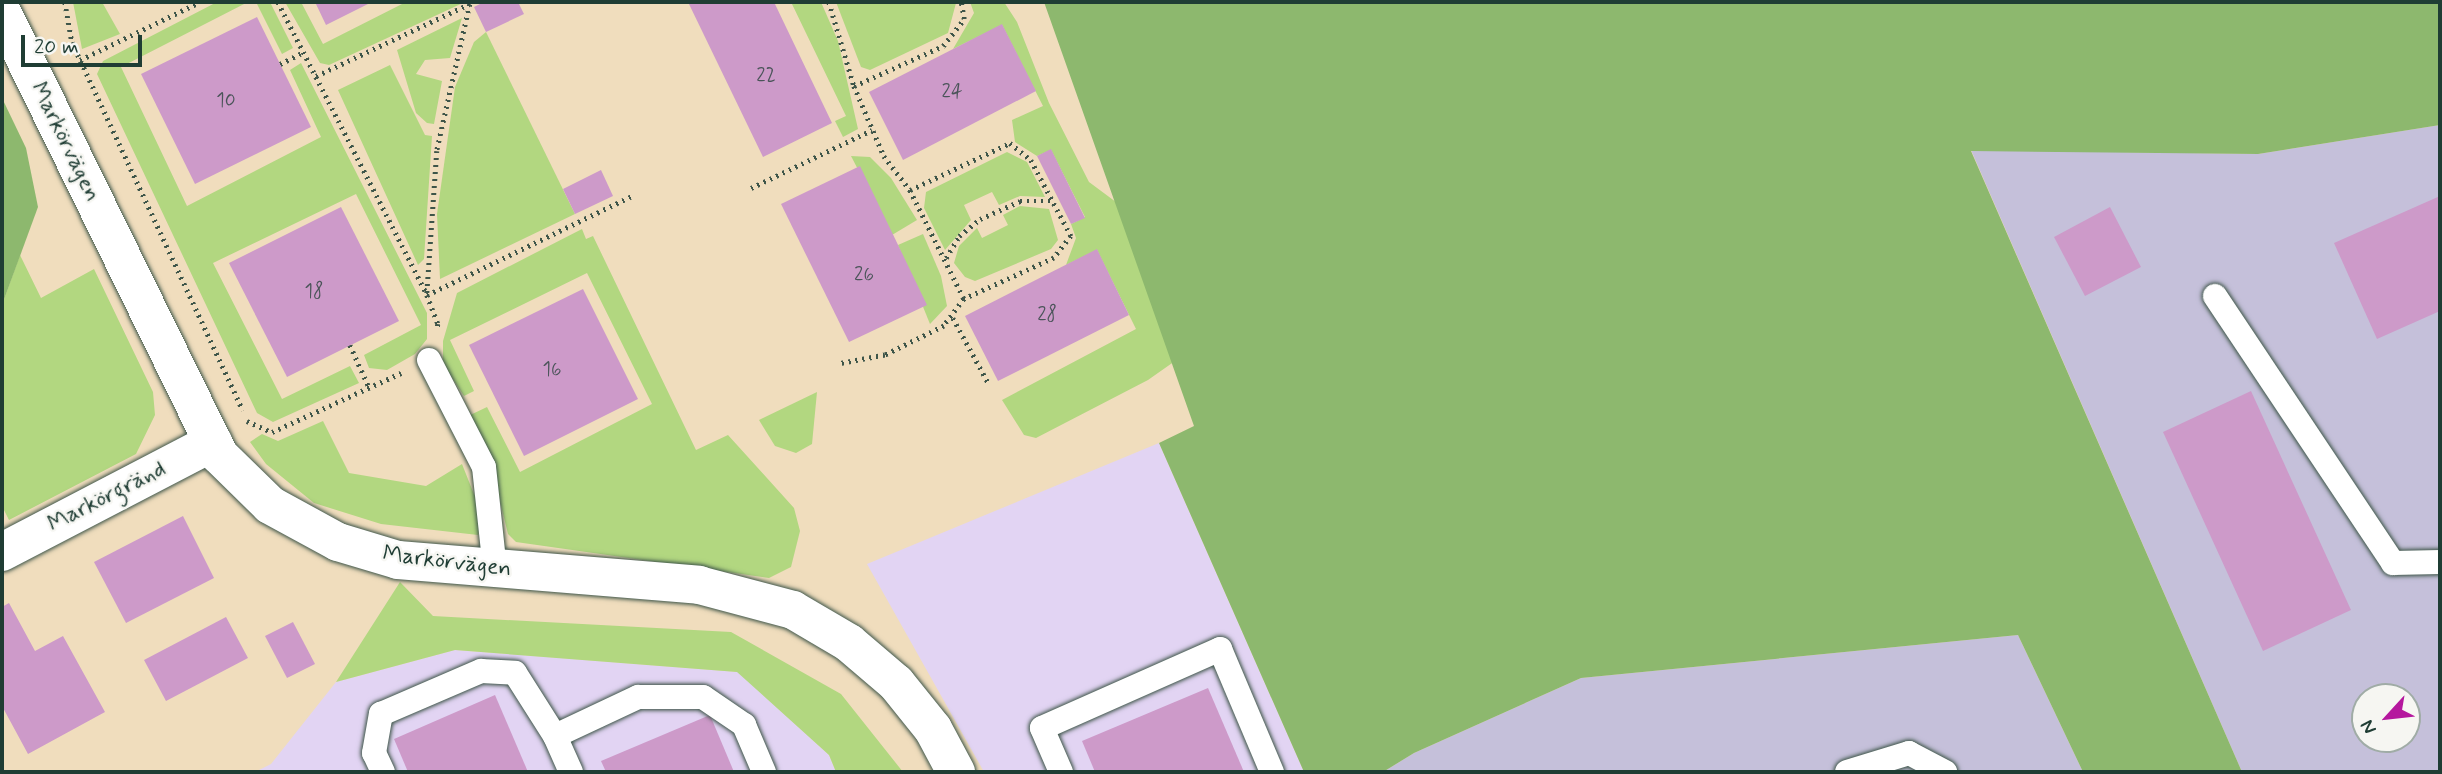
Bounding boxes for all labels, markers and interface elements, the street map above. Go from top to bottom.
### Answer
scale bar [24,21,145,65]
text: 20 m [34,33,79,61]
house number: 22 [756,65,776,87]
street label: Markörvägen [24,78,106,206]
house number: 24 [942,81,962,103]
house number: 10 [216,90,236,112]
house number: 26 [854,264,874,286]
house number: 18 [305,281,323,303]
house number: 28 [1037,304,1057,326]
house number: 16 [543,359,561,381]
street label: Markörgränd [43,455,171,539]
street label: Markörvägen [381,540,513,584]
north arrow [2351,683,2421,753]
text: N [2355,716,2383,738]

